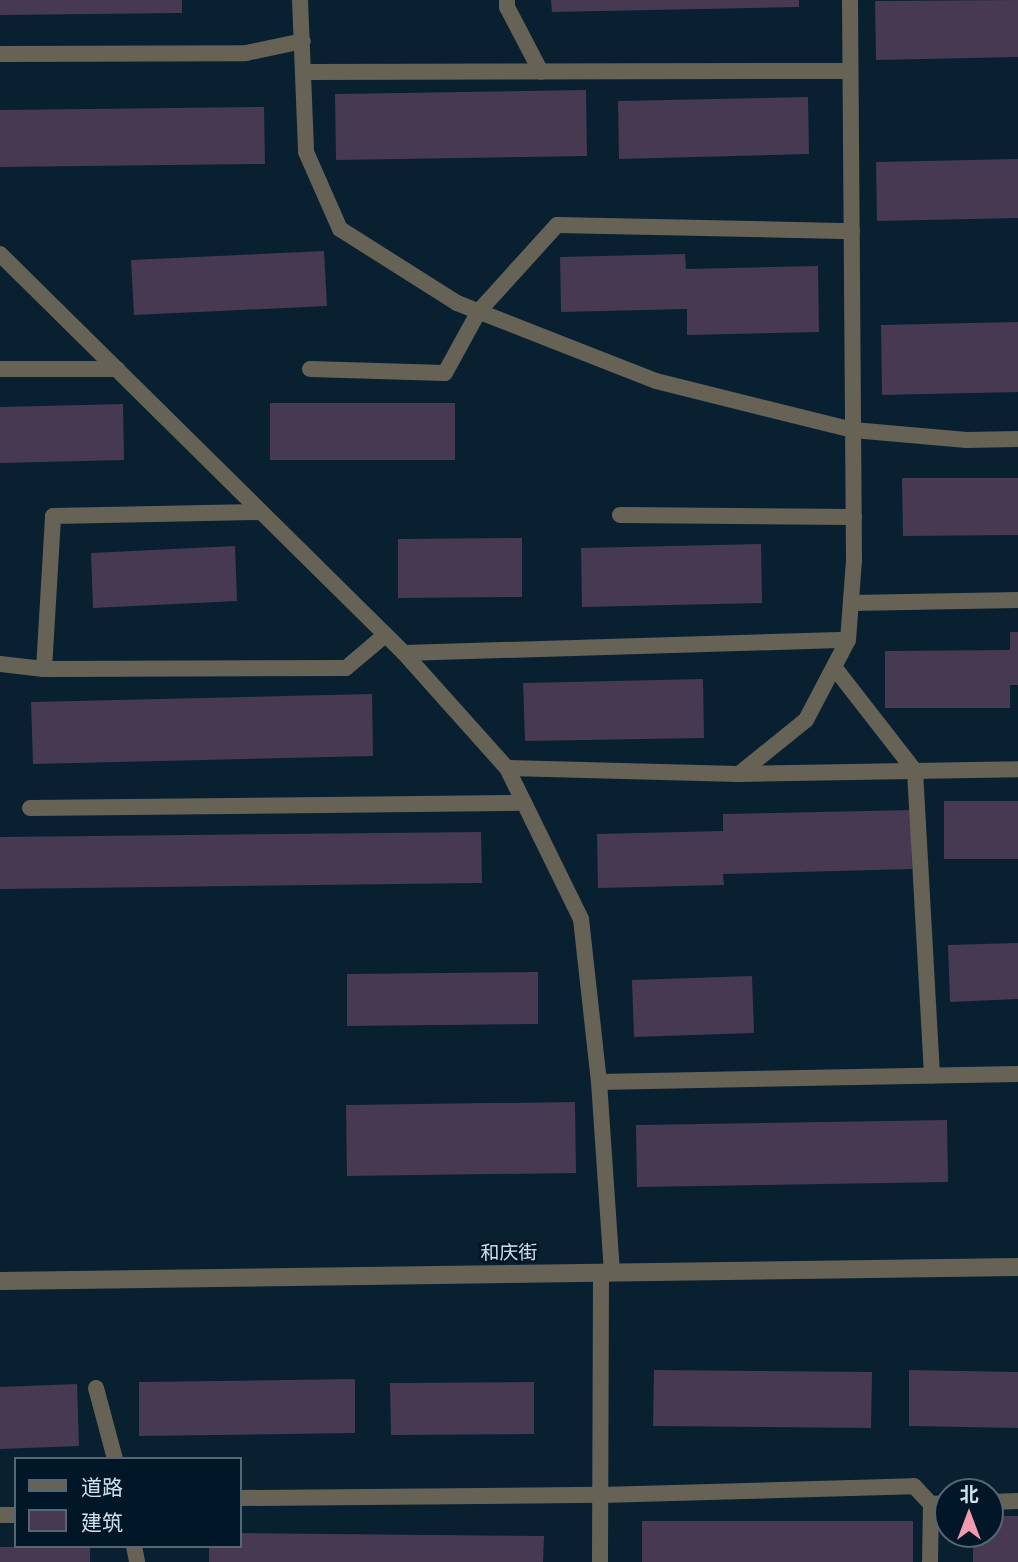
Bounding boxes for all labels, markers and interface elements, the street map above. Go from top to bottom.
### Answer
street label: 和庆街 [480,1241,538,1265]
legend [14,1457,242,1548]
text: 道路 [81,1473,123,1501]
north arrow [934,1478,1004,1548]
text: 北 [959,1482,979,1506]
text: 建筑 [81,1508,123,1536]

